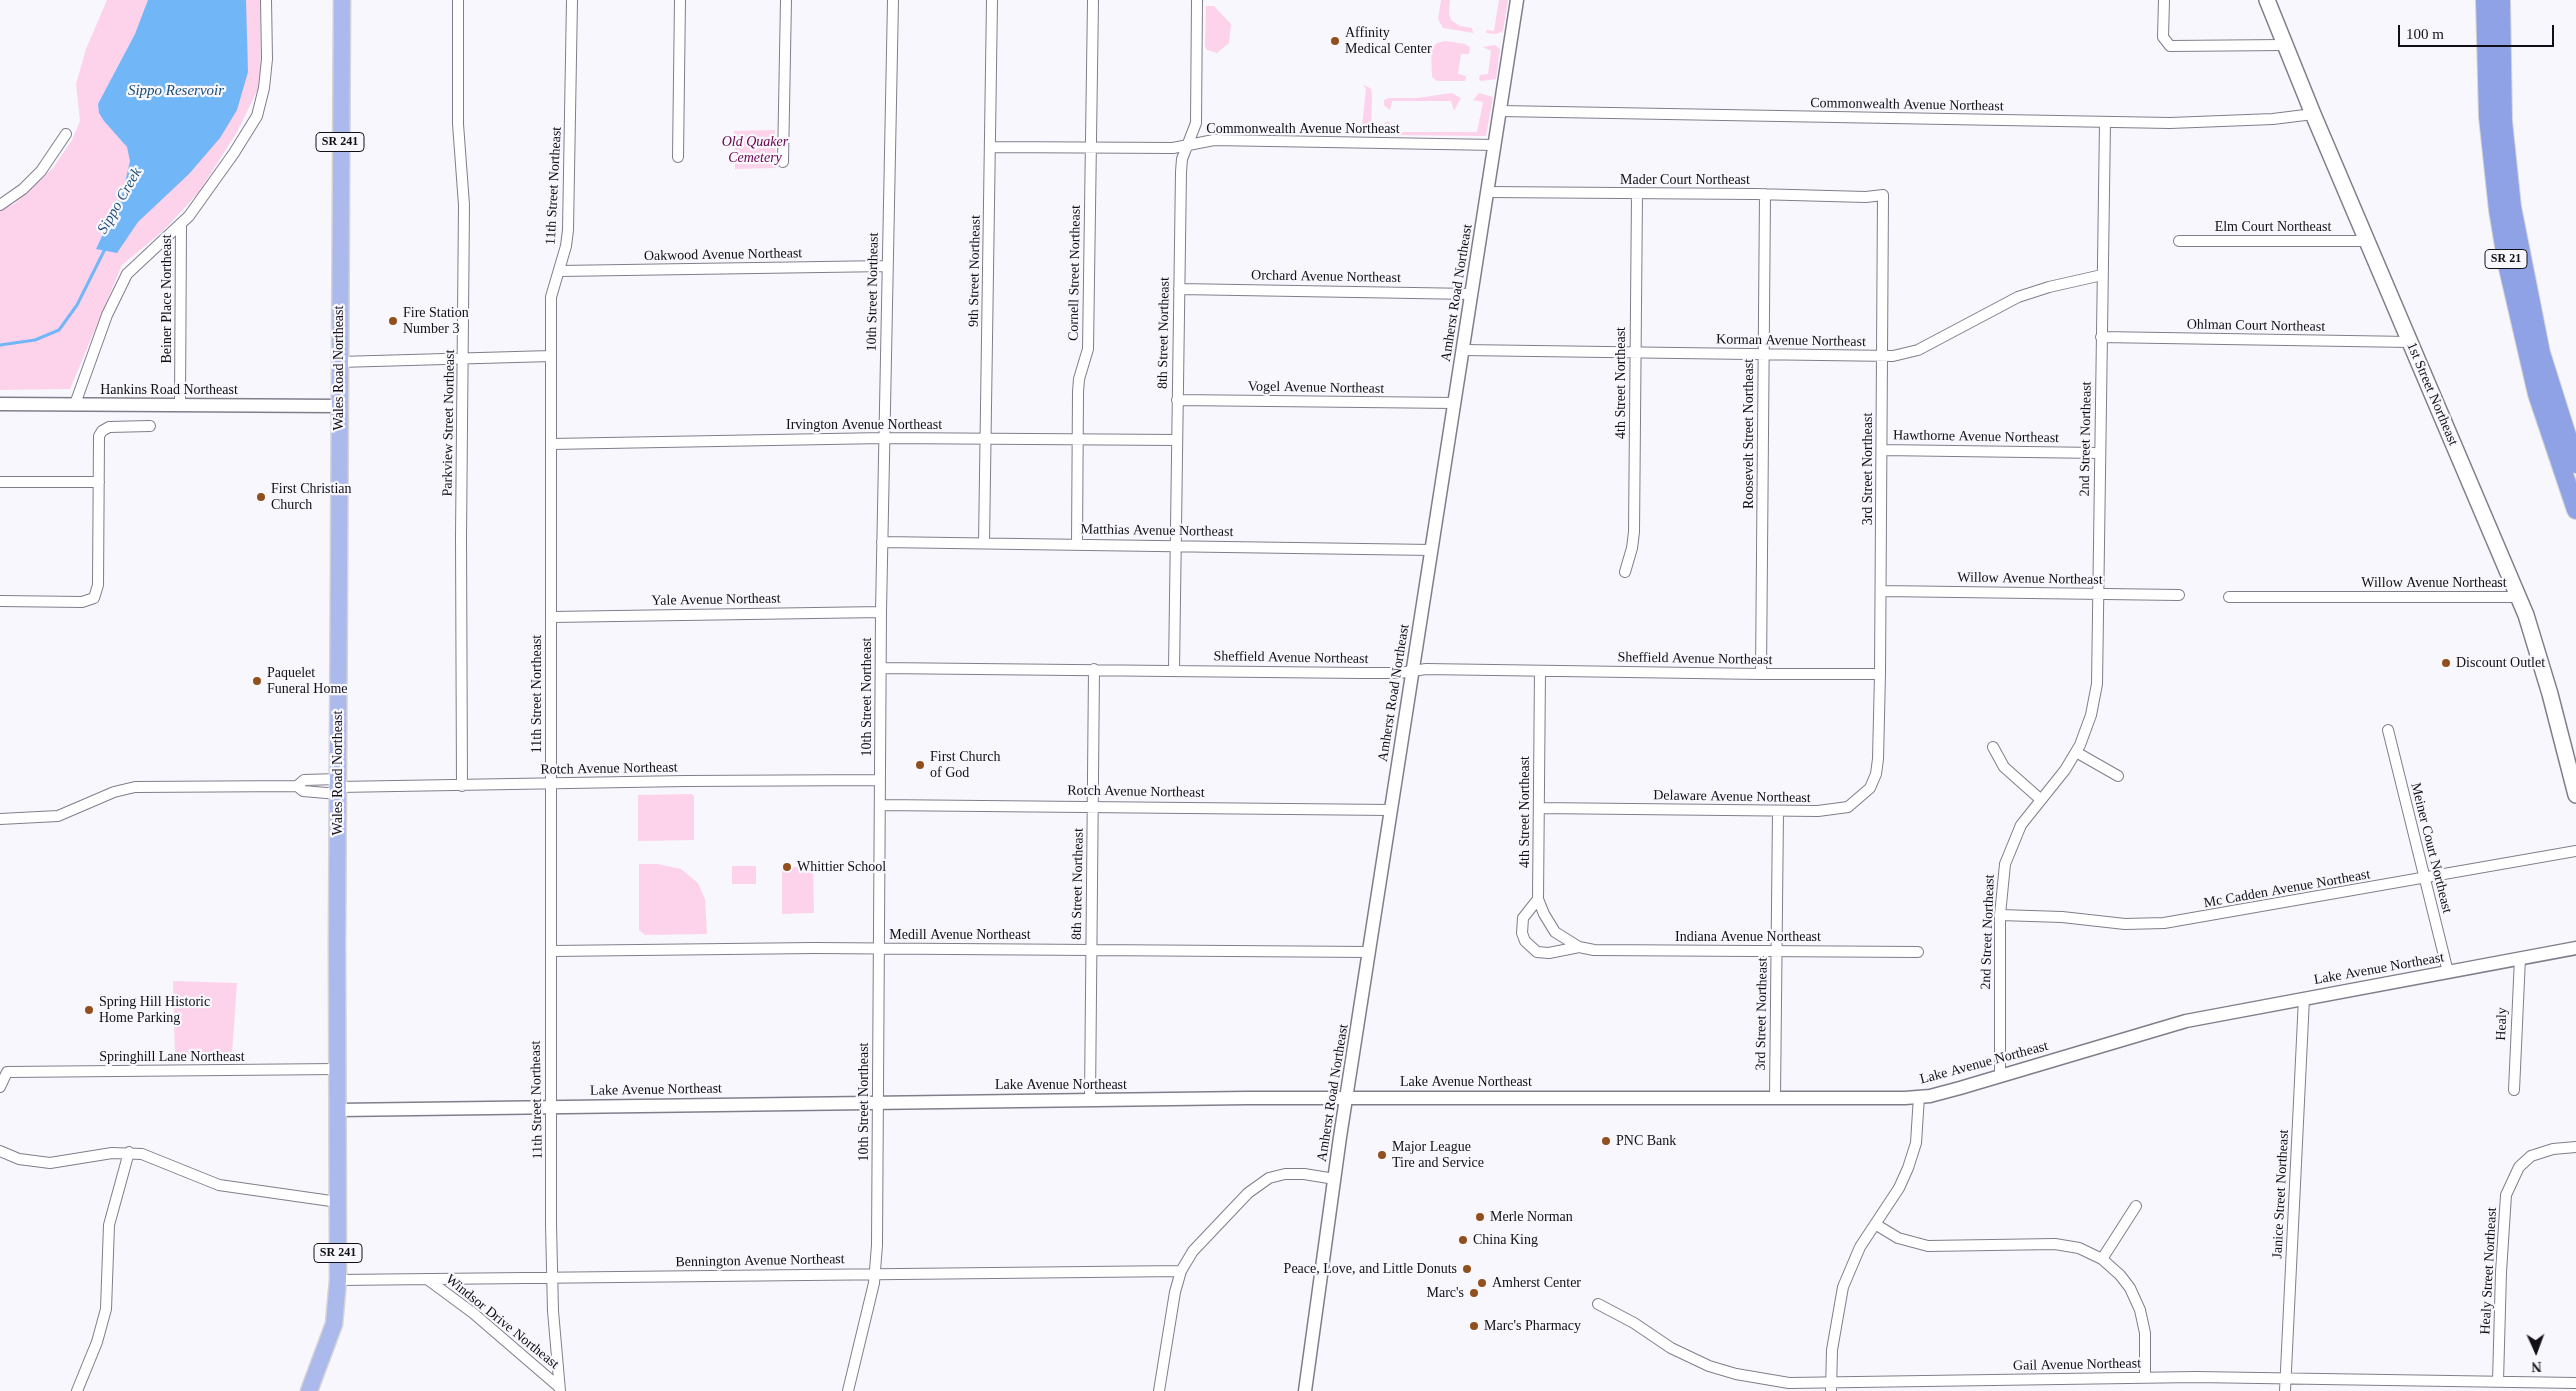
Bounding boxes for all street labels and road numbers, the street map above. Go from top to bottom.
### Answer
street label: Commonwealth Avenue Northeast [1810,95,2004,115]
street label: Commonwealth Avenue Northeast [1206,121,1400,137]
street label: 11th Street Northeast [543,126,565,246]
road number: SR 241 [316,132,364,152]
street label: Mader Court Northeast [1620,172,1750,188]
street label: Cornell Street Northeast [1065,205,1085,341]
street label: 9th Street Northeast [966,215,984,327]
street label: Elm Court Northeast [2215,219,2331,235]
street label: Amherst Road Northeast [1438,223,1476,363]
street label: 10th Street Northeast [864,232,882,352]
street label: Beiner Place Northeast [159,234,175,364]
street label: Oakwood Avenue Northeast [644,245,802,265]
road number: SR 21 [2485,250,2527,268]
street label: Orchard Avenue Northeast [1251,267,1401,287]
street label: 8th Street Northeast [1155,277,1173,389]
street label: Wales Road Northeast [331,306,347,430]
street label: Ohlman Court Northeast [2187,316,2325,336]
street label: 4th Street Northeast [1613,327,1629,439]
street label: Korman Avenue Northeast [1716,331,1866,351]
street label: 1st Street Northeast [2403,340,2461,448]
street label: Parkview Street Northeast [439,349,459,497]
street label: Roosevelt Street Northeast [1741,359,1757,509]
street label: Vogel Avenue Northeast [1248,378,1384,398]
street label: 2nd Street Northeast [2077,381,2095,497]
street label: Hankins Road Northeast [100,382,238,398]
street label: 3rd Street Northeast [1860,413,1876,525]
street label: Irvington Avenue Northeast [786,417,942,433]
street label: Hawthorne Avenue Northeast [1893,427,2059,447]
street label: Matthias Avenue Northeast [1080,521,1234,541]
street label: Willow Avenue Northeast [1957,569,2103,589]
street label: Willow Avenue Northeast [2361,575,2507,591]
street label: Yale Avenue Northeast [651,590,781,610]
street label: Amherst Road Northeast [1375,623,1413,763]
street label: 11th Street Northeast [529,635,545,753]
street label: 10th Street Northeast [859,638,875,756]
street label: Sheffield Avenue Northeast [1213,648,1369,668]
street label: Sheffield Avenue Northeast [1617,649,1773,669]
street label: Wales Road Northeast [330,711,346,835]
street label: 4th Street Northeast [1517,756,1533,868]
street label: Rotch Avenue Northeast [540,759,678,779]
street label: Meiner Court Northeast [2407,781,2455,915]
street label: Rotch Avenue Northeast [1067,782,1205,802]
street label: Delaware Avenue Northeast [1653,787,1811,807]
street label: 8th Street Northeast [1069,828,1087,940]
street label: Mc Cadden Avenue Northeast [2202,866,2372,912]
street label: 2nd Street Northeast [1978,874,1998,990]
street label: Medill Avenue Northeast [889,927,1031,943]
street label: Indiana Avenue Northeast [1675,929,1821,945]
street label: Lake Avenue Northeast [2313,949,2445,989]
street label: 3rd Street Northeast [1753,957,1771,1071]
street label: Healy [2493,1007,2511,1041]
street label: Amherst Road Northeast [1314,1023,1352,1163]
street label: Lake Avenue Northeast [1918,1038,2050,1088]
street label: 11th Street Northeast [528,1041,546,1159]
street label: 10th Street Northeast [856,1043,872,1161]
street label: Springhill Lane Northeast [99,1049,245,1065]
street label: Lake Avenue Northeast [1400,1074,1532,1090]
street label: Lake Avenue Northeast [995,1077,1127,1093]
street label: Lake Avenue Northeast [590,1080,722,1100]
street label: Janice Street Northeast [2269,1129,2293,1259]
street label: Healy Street Northeast [2477,1207,2501,1335]
road number: SR 241 [314,1244,362,1262]
street label: Bennington Avenue Northeast [675,1251,845,1271]
street label: Windsor Drive Northeast [442,1271,562,1373]
street label: Gail Avenue Northeast [2013,1355,2141,1375]

